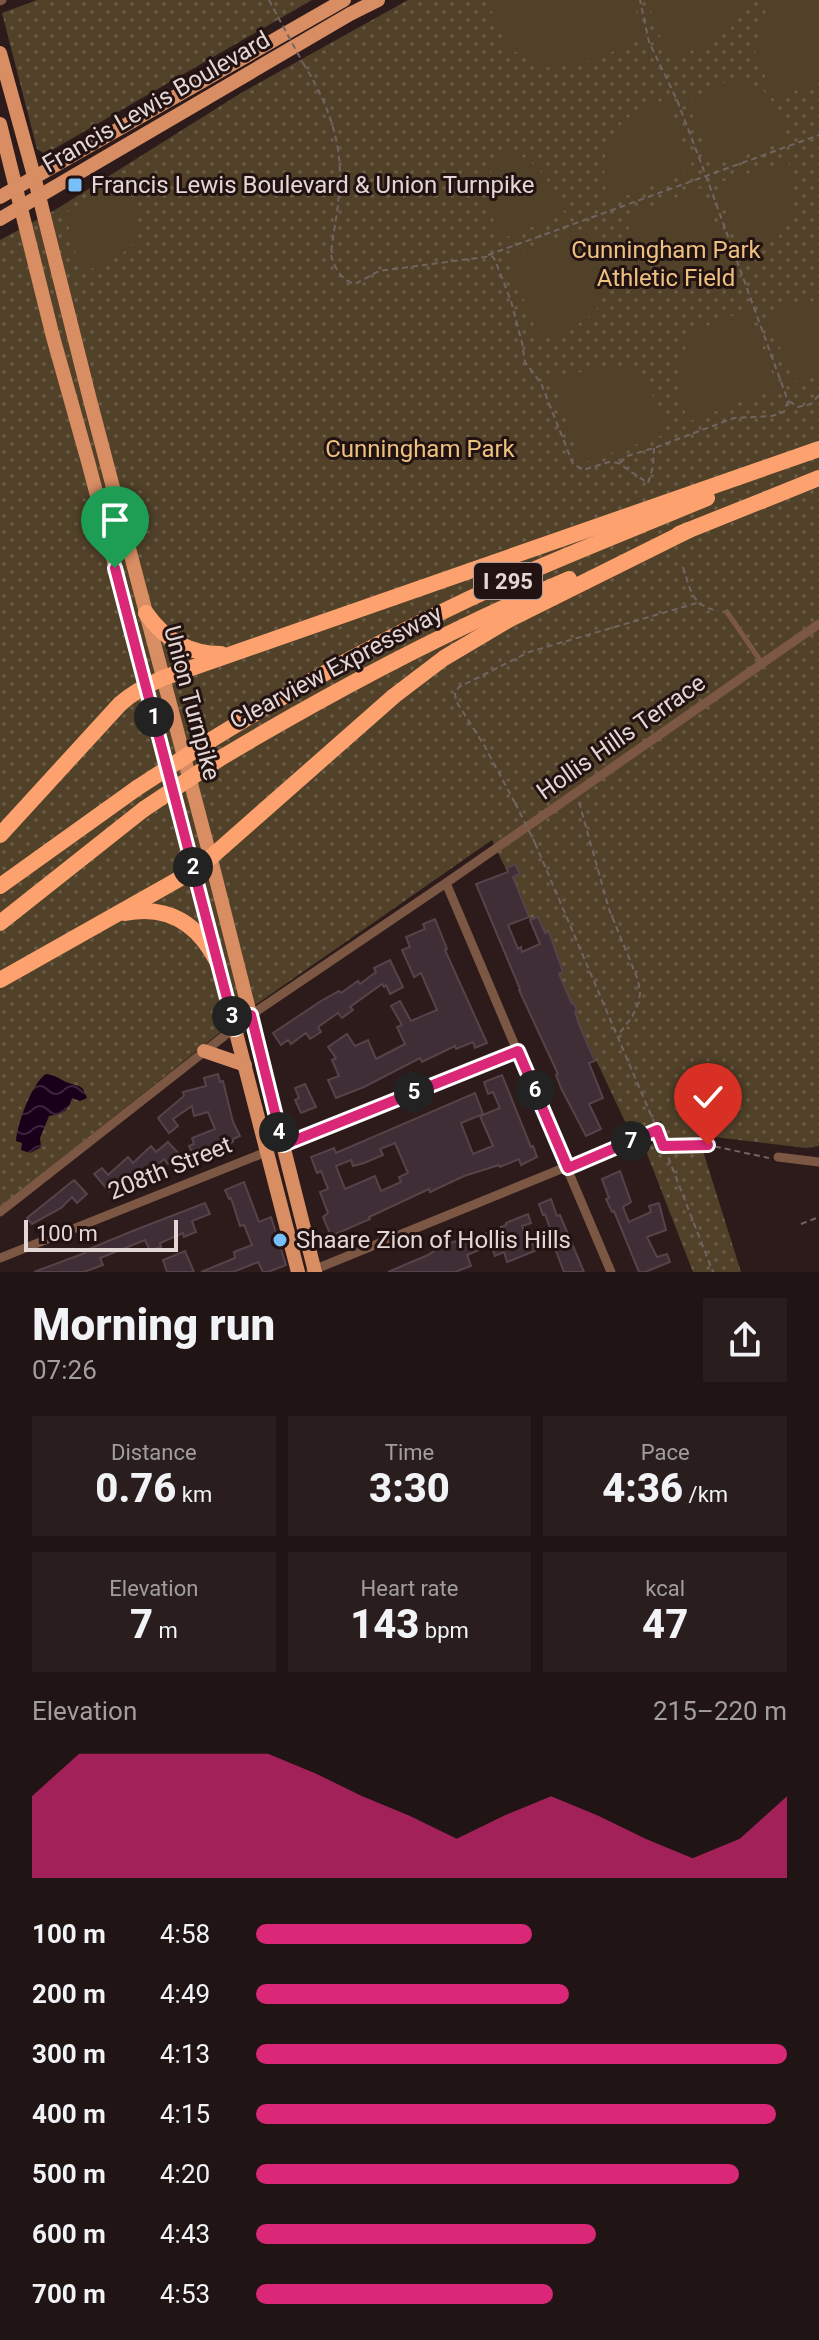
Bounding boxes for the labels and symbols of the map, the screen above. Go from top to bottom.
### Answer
street label: Francis Lewis Boulevard [37,25,275,179]
place label: Francis Lewis Boulevard & Union Turnpike [91,171,534,199]
marker: Francis Lewis Boulevard & Union Turnpike [66,176,84,194]
park label: Cunningham Park Athletic Field [571,236,762,292]
park label: Cunningham Park [325,435,516,463]
pin [81,486,149,568]
road number: I 295 [474,563,542,599]
street label: Clearview Expressway [225,599,448,735]
street label: Union Turnpike [158,623,226,783]
street label: Hollis Hills Terrace [531,668,711,806]
pin: 1 [134,697,174,737]
pin: 2 [173,847,213,887]
pin: 3 [212,996,252,1036]
pin [674,1063,742,1145]
pin: 6 [515,1070,555,1110]
pin: 5 [394,1072,434,1112]
pin: 4 [259,1112,299,1152]
pin: 7 [611,1121,651,1161]
street label: 208th Street [104,1130,236,1205]
scale bar [24,1216,178,1252]
place label: Shaare Zion of Hollis Hills [296,1226,571,1254]
marker: Shaare Zion of Hollis Hills [271,1231,289,1249]

